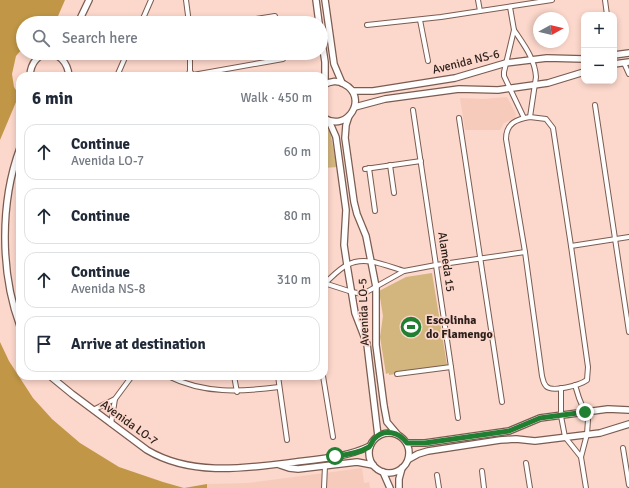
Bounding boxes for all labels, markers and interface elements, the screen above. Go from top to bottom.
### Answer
north arrow [533,12,569,48]
map controls [581,12,617,84]
button: + [581,12,617,48]
search box [16,16,328,60]
icon: search [30,27,52,49]
text: Search here [62,29,138,47]
street label: Avenida NS-6 [431,46,501,78]
button: − [581,48,617,84]
text: 6 min [32,88,73,109]
text: Walk · 450 m [241,90,312,106]
text: Continue [71,135,130,153]
icon: ahead [33,141,55,163]
text: 60 m [284,144,311,160]
text: Avenida LO-7 [71,153,144,169]
icon: ahead [33,205,55,227]
text: Continue [71,207,130,225]
text: 80 m [284,208,311,224]
street label: Alameda 15 [434,231,458,293]
text: Continue [71,263,130,281]
icon: ahead [33,269,55,291]
text: 310 m [277,272,311,288]
street label: Avenida LO-5 [355,278,373,346]
text: Avenida NS-8 [71,281,146,297]
place label: Escolinha do Flamengo [426,313,493,342]
sports icon: Escolinha do Flamengo [398,314,424,340]
icon: arrive [33,333,55,355]
text: Arrive at destination [71,335,206,353]
street label: Avenida LO-7 [97,397,161,449]
route end [576,403,594,421]
route start [326,447,344,465]

